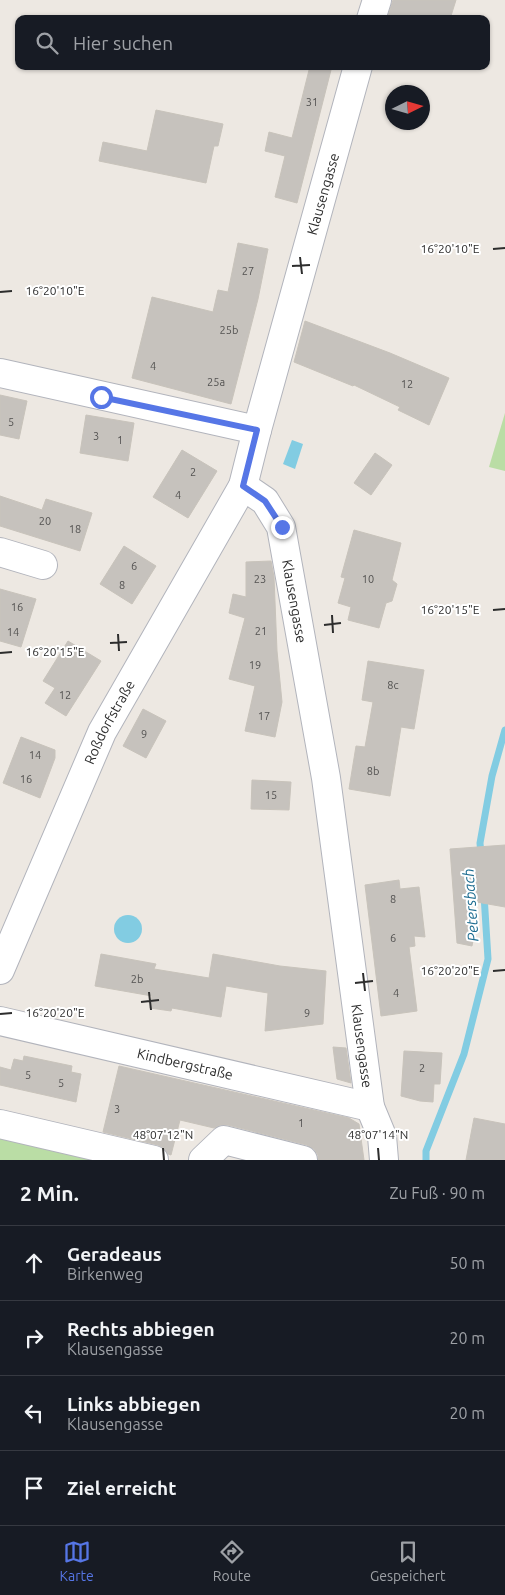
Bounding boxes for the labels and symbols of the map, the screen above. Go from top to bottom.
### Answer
north arrow [385,85,430,130]
house number: 31 [306,96,318,108]
street label: Klausengasse [304,151,342,237]
text: 16°20'10"E [421,242,480,255]
house number: 27 [242,265,254,277]
text: 16°20'10"E [26,284,85,297]
house number: 25b [220,324,238,336]
house number: 4 [150,360,156,372]
house number: 25a [207,376,225,388]
house number: 12 [401,378,413,390]
route start [90,386,113,409]
house number: 5 [8,416,14,428]
house number: 3 [93,430,99,442]
house number: 1 [117,434,123,446]
house number: 2 [190,466,196,478]
house number: 4 [175,489,181,501]
house number: 20 [39,515,51,527]
route end [271,516,294,539]
house number: 18 [69,523,81,535]
street label: Klausengasse [279,558,310,644]
house number: 6 [131,560,137,572]
house number: 23 [254,573,266,585]
house number: 10 [362,573,374,585]
house number: 8 [119,579,125,591]
house number: 16 [11,601,23,613]
text: 16°20'15"E [421,603,480,616]
house number: 21 [255,625,267,637]
house number: 14 [7,626,19,638]
text: 16°20'15"E [26,645,85,658]
house number: 19 [249,659,261,671]
street label: Roßdorfstraße [81,677,138,767]
house number: 8c [387,679,399,691]
house number: 12 [59,689,71,701]
house number: 17 [258,710,270,722]
house number: 9 [141,728,147,740]
house number: 14 [29,749,41,761]
house number: 8b [367,765,379,777]
house number: 16 [20,773,32,785]
house number: 15 [265,789,277,801]
water label: Petersbach [459,868,482,942]
house number: 8 [390,893,396,905]
house number: 6 [390,932,396,944]
text: 16°20'20"E [421,964,480,977]
house number: 2b [131,973,143,985]
house number: 4 [393,987,399,999]
street label: Klausengasse [348,1003,375,1089]
text: 16°20'20"E [26,1006,85,1019]
house number: 9 [304,1007,310,1019]
street label: Kindbergstraße [136,1045,235,1083]
house number: 2 [419,1062,425,1074]
house number: 5 [25,1069,31,1081]
house number: 5 [58,1077,64,1089]
house number: 3 [114,1103,120,1115]
house number: 1 [298,1117,304,1129]
text: 48°07'12"N [133,1128,193,1141]
text: 48°07'14"N [348,1128,408,1141]

